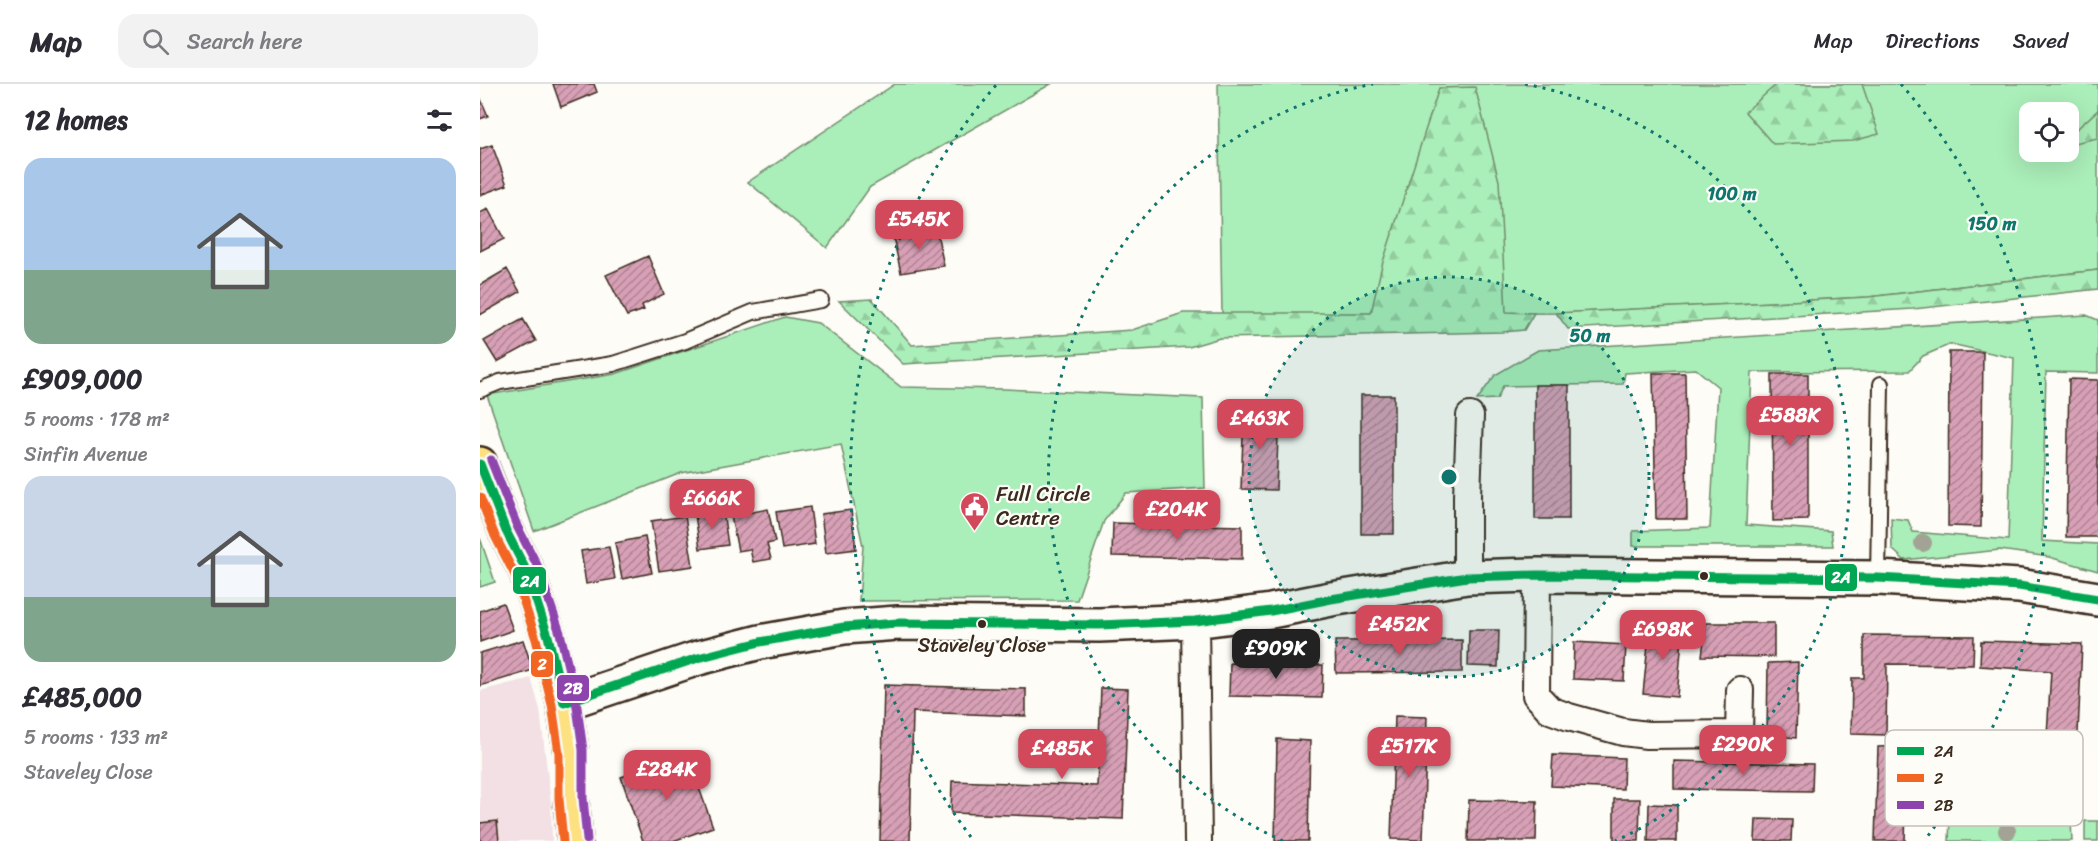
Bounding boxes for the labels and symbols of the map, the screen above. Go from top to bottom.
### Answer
text: 100 m [1708,178,1757,210]
pin: £545K [877,200,961,251]
text: 150 m [1968,208,2016,240]
text: 50 m [1570,320,1611,352]
pin: £588K [1748,396,1832,447]
pin: £463K [1218,399,1302,450]
centre of rings [1439,467,1459,487]
place label: Full Circle Centre [996,475,1090,537]
pin: £666K [670,479,754,530]
public building icon: Full Circle Centre [959,490,991,532]
pin: £204K [1135,490,1219,541]
line badge: 2A [1824,563,1858,592]
text: 2A [1830,563,1851,592]
line badge: 2A [512,566,547,595]
text: 2A [519,567,540,596]
unlabelled marker [1698,570,1710,582]
pin: £452K [1357,605,1441,656]
pin: £698K [1621,610,1705,661]
marker: Staveley Close [976,618,988,630]
place label: Staveley Close [918,628,1046,663]
pin: £909K [1234,629,1318,680]
line badge: 2 [530,650,554,678]
text: 2 [536,650,547,679]
line badge: 2B [556,674,590,702]
text: 2B [562,674,584,703]
pin: £290K [1701,725,1785,776]
pin: £517K [1367,727,1451,778]
pin: £485K [1020,729,1104,780]
legend [1885,730,2083,826]
text: 2A [1934,737,1954,766]
pin: £284K [625,750,709,801]
text: 2 [1934,764,1943,793]
text: 2B [1934,791,1953,820]

